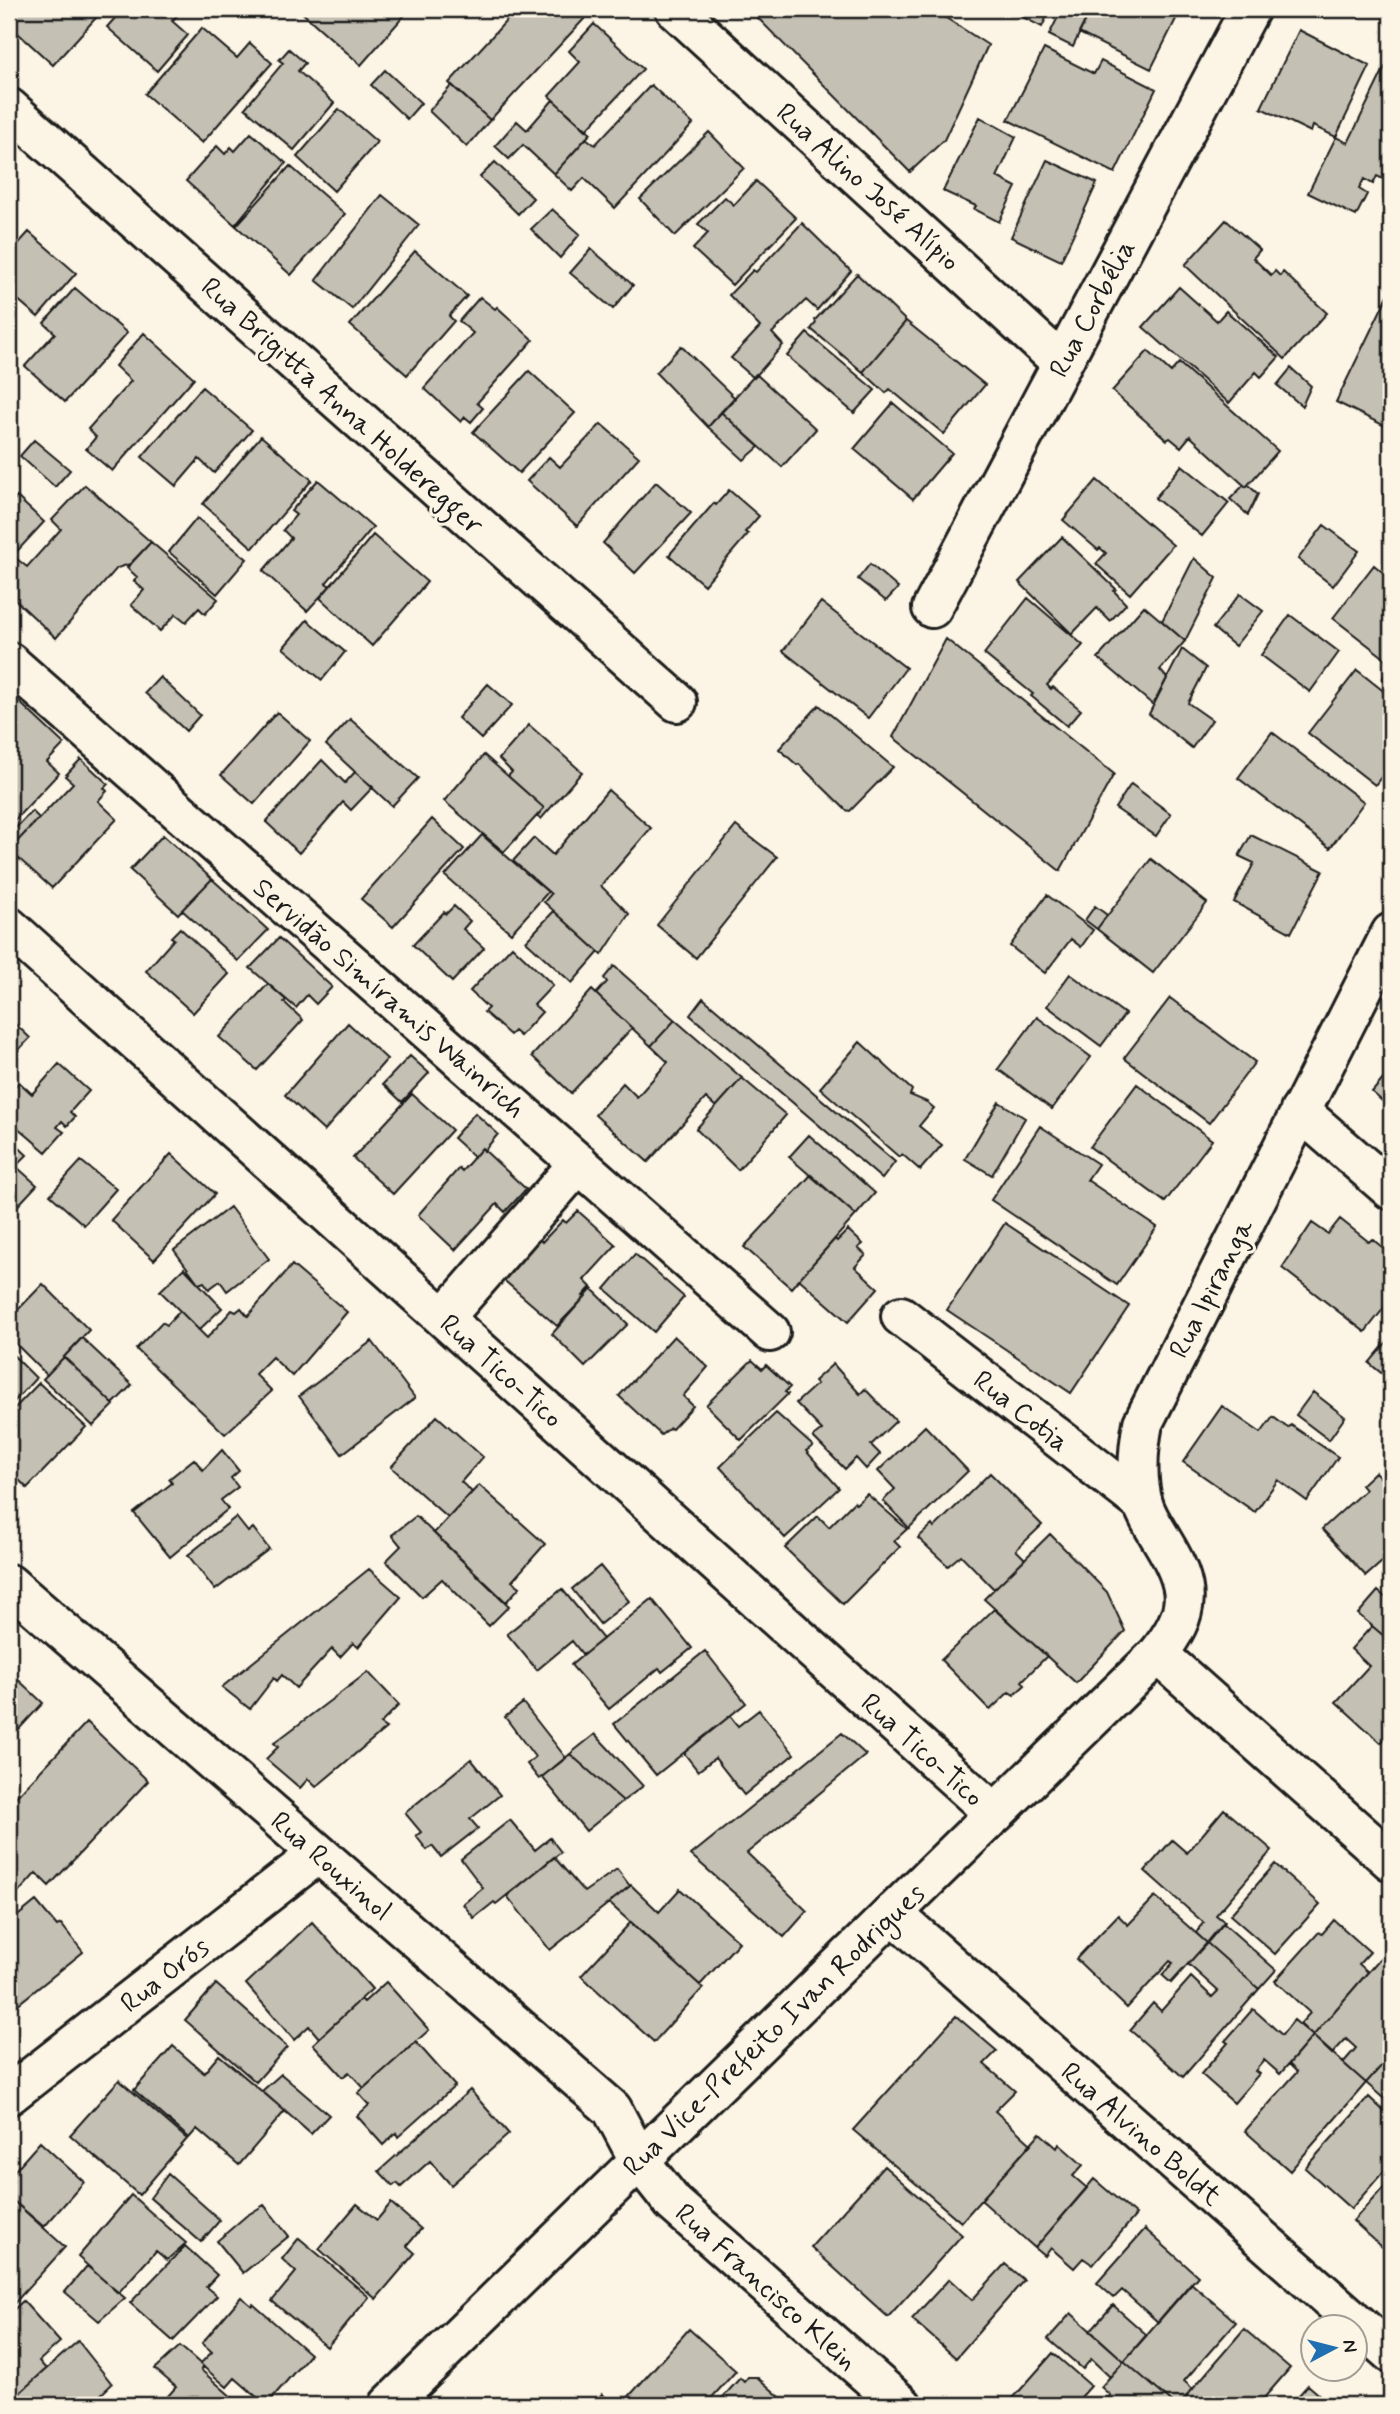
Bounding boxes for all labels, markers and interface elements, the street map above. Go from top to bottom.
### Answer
street label: Rua Alino José Alípio [768,95,967,280]
street label: Rua Corbélia [1041,234,1145,384]
street label: Rua Brigitta Anna Holderegger [190,270,491,547]
street label: Servidão Simíramis Wainrich [244,870,532,1127]
street label: Rua Ipiranga [1161,1213,1263,1365]
street label: Rua Tico-Tico [431,1307,570,1437]
street label: Rua Cotia [965,1363,1076,1461]
street label: Rua Tico-Tico [852,1686,991,1816]
street label: Rua Rouxinol [262,1804,399,1930]
street label: Rua Vice-Prefeito Ivan Rodrigues [616,1876,935,2187]
street label: Rua Orós [113,1930,218,2022]
street label: Rua Alvino Boldt [1052,2055,1229,2215]
street label: Rua Francisco Klein [666,2196,865,2380]
north arrow [1298,2312,1368,2382]
text: N [1336,2338,1363,2354]

